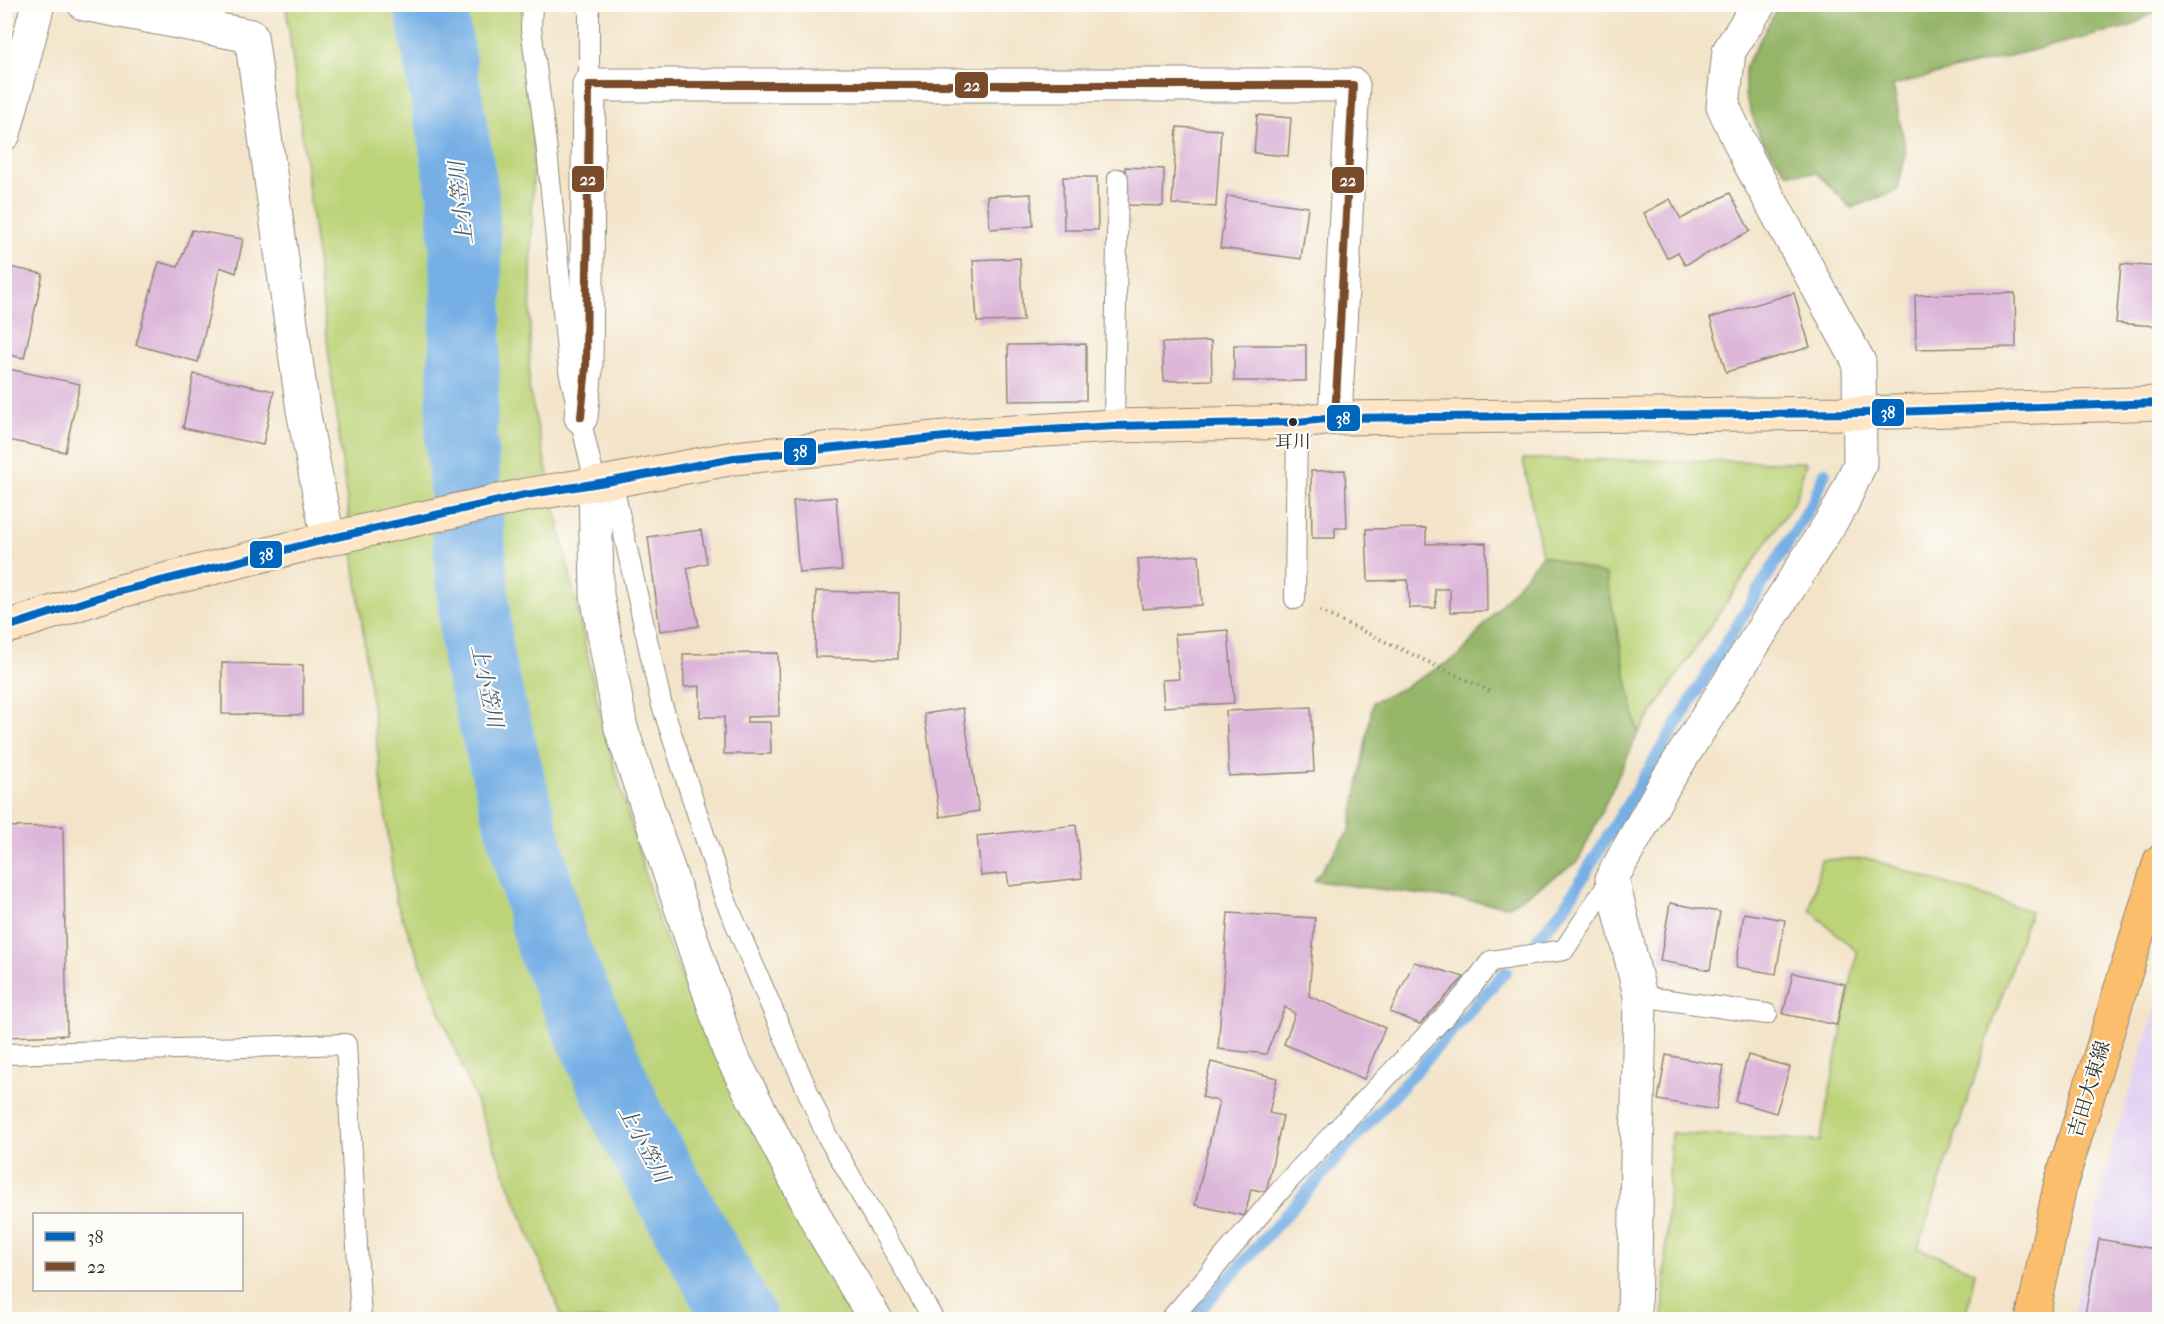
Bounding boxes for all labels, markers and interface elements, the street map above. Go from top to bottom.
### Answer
line badge: 22 [954,71,989,99]
text: 22 [964,76,980,95]
water label: 上小笠川 [444,158,477,246]
line badge: 22 [571,165,605,193]
line badge: 22 [1331,166,1365,194]
text: 22 [580,170,596,189]
text: 22 [1340,171,1356,190]
line badge: 38 [1871,398,1905,427]
text: 38 [1881,403,1895,423]
line badge: 38 [1326,404,1361,432]
text: 38 [1336,409,1350,429]
marker: 耳川 [1287,416,1299,428]
place label: 耳川 [1275,432,1311,453]
line badge: 38 [783,437,817,466]
text: 38 [793,442,807,462]
line badge: 38 [249,540,283,569]
text: 38 [259,545,273,565]
water label: 上小笠川 [467,642,508,732]
street label: 吉田大東線 [2063,1038,2115,1140]
water label: 上小笠川 [614,1101,675,1188]
legend [33,1213,243,1291]
text: 38 [87,1227,103,1248]
text: 22 [87,1257,106,1278]

